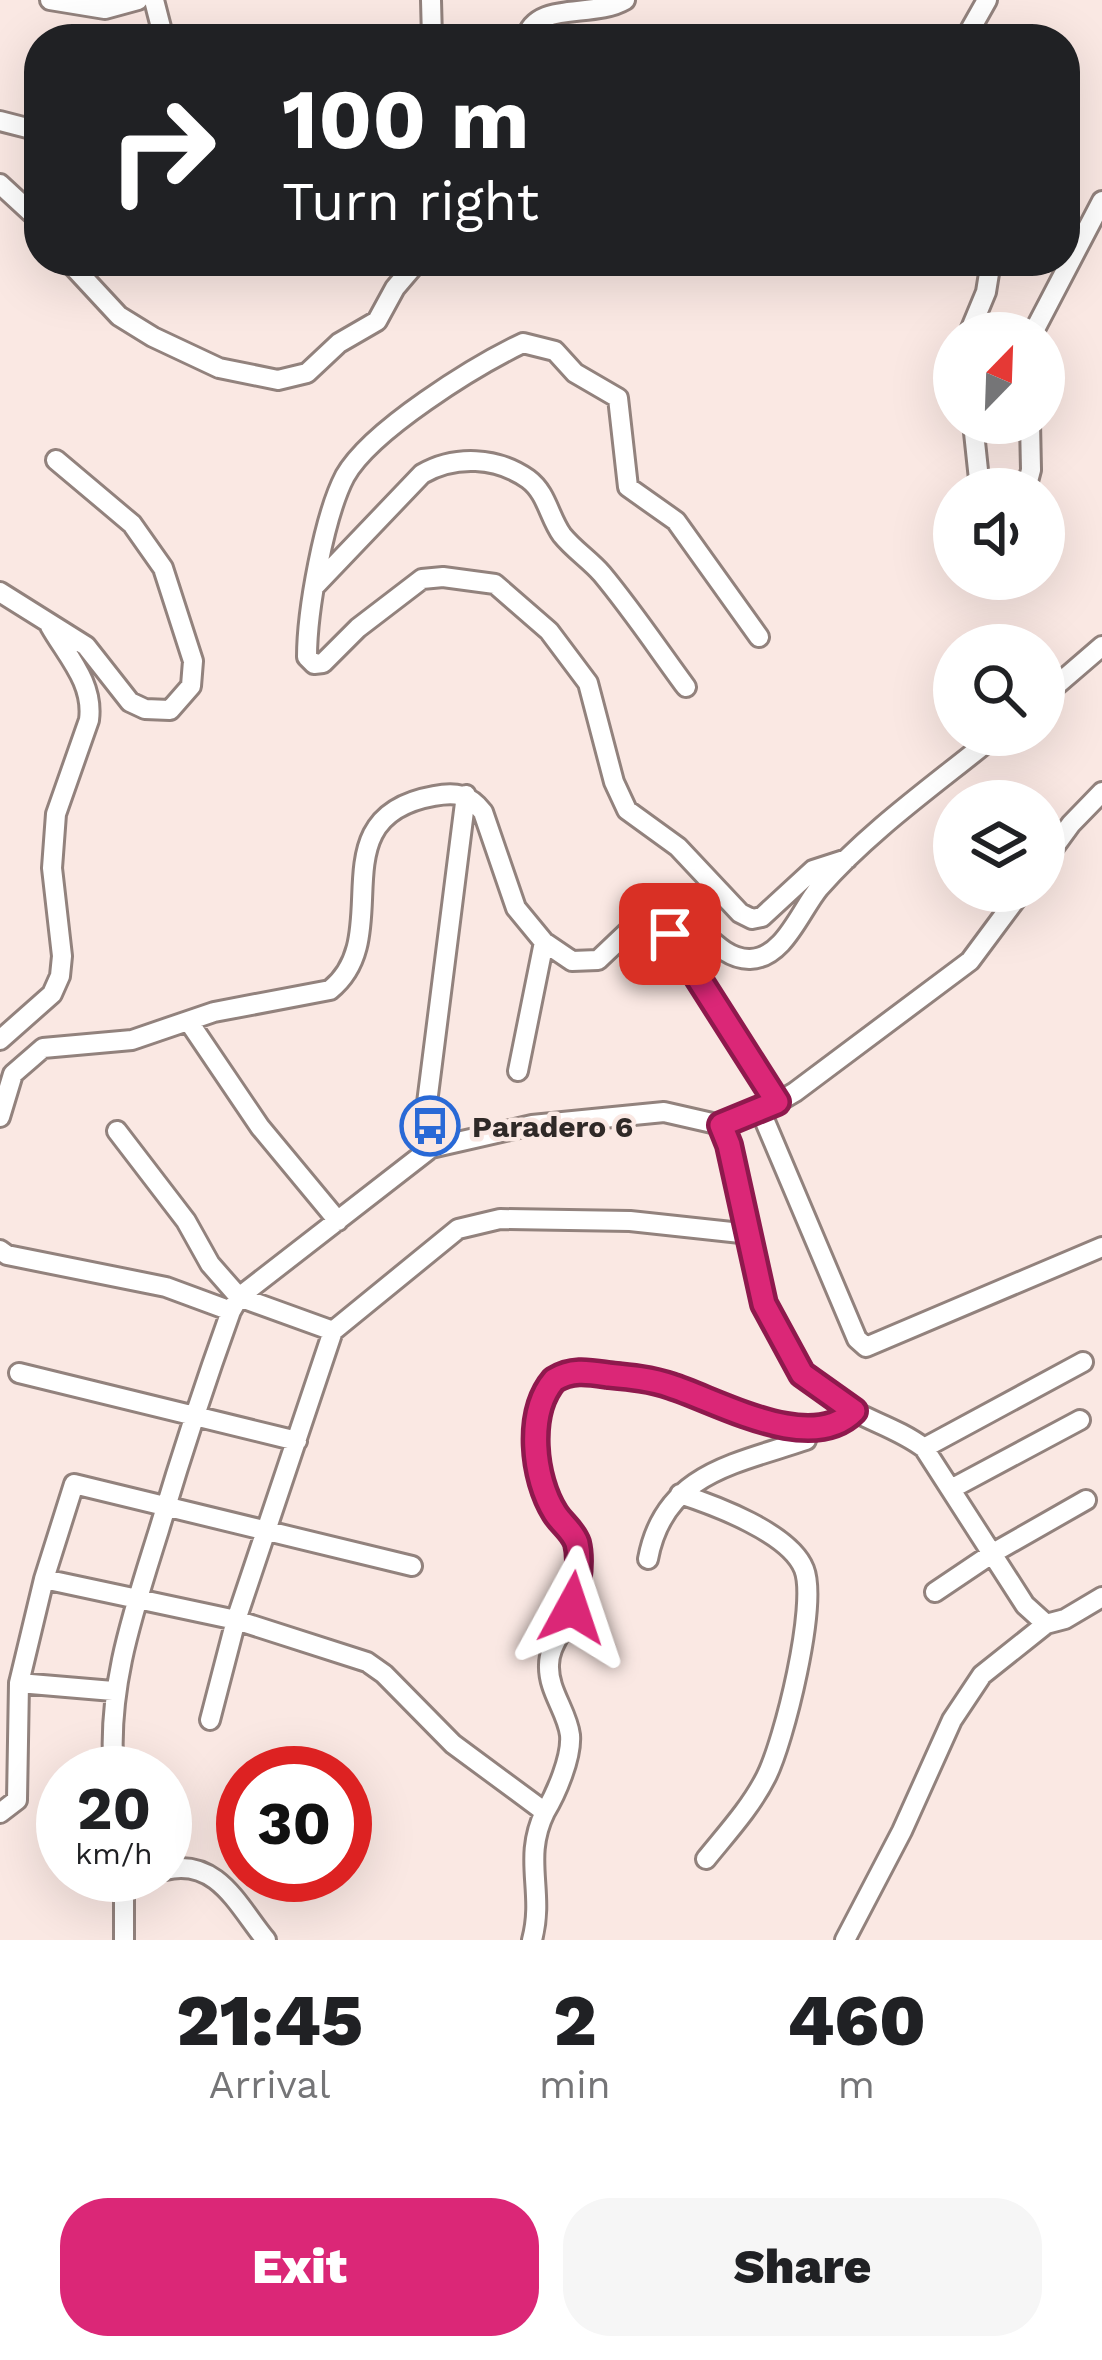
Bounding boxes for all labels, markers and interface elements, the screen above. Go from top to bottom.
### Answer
text: 100 m [282,70,529,168]
icon: right [84,72,240,228]
text: Turn right [282,170,539,233]
north arrow [933,312,1065,444]
map controls [933,312,1065,912]
button: sound [933,468,1065,600]
button: search [933,624,1065,756]
button: layers [933,780,1065,912]
pin [619,883,721,985]
icon: arrive [637,901,703,967]
bus stop icon: Paradero 6 [399,1095,461,1157]
place label: Paradero 6 [472,1109,633,1144]
position arrow [509,1545,635,1671]
speed limit sign: 30 [216,1746,372,1902]
text: 20 [77,1773,151,1844]
text: km/h [75,1836,153,1871]
text: 21:45 [176,1978,363,2062]
text: 2 [553,1978,597,2062]
text: 460 [787,1978,926,2062]
text: Arrival [209,2062,330,2107]
text: min [539,2062,611,2107]
text: m [838,2062,875,2107]
button: Exit [60,2198,539,2336]
button: Share [563,2198,1042,2336]

